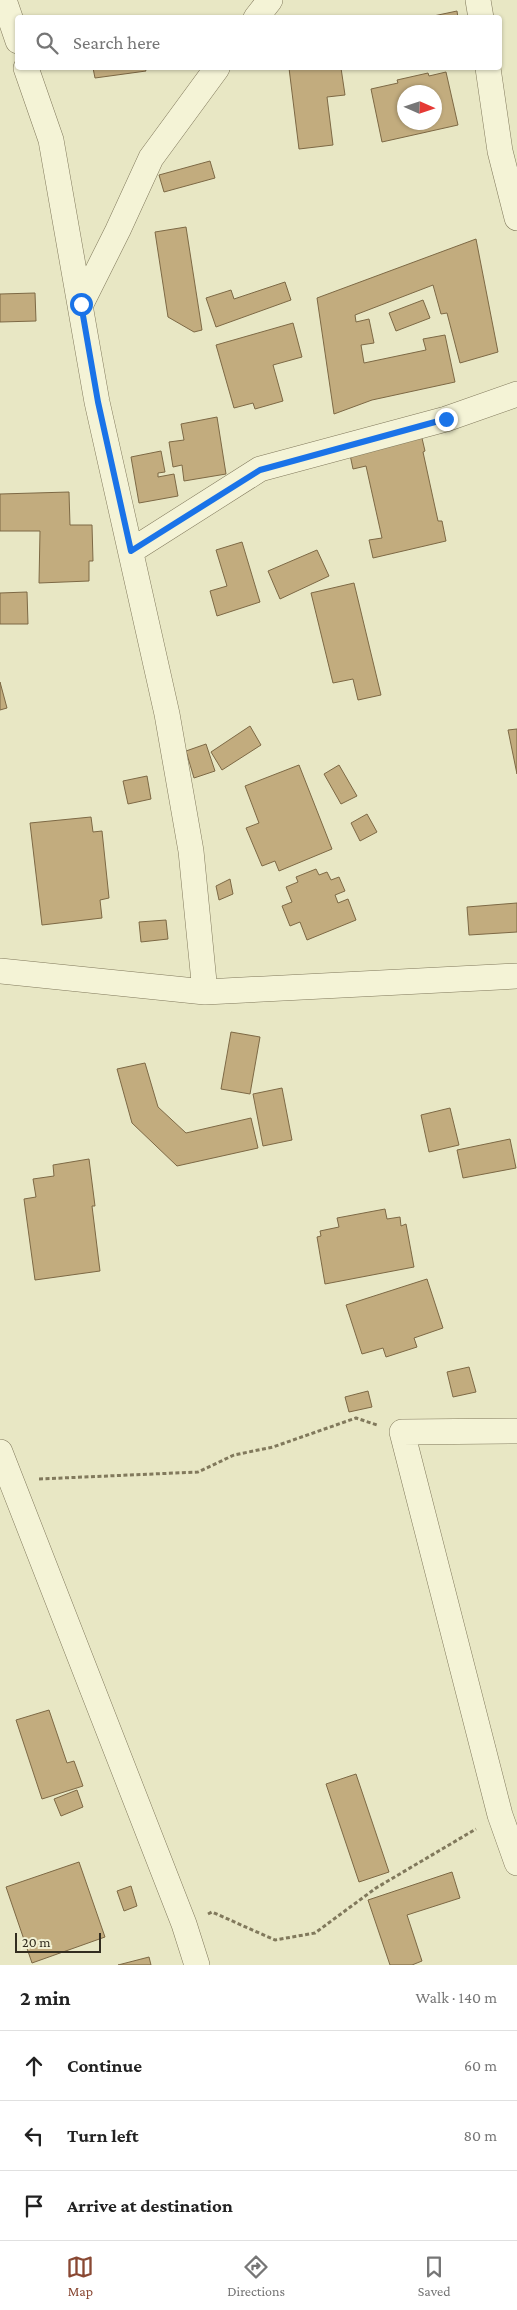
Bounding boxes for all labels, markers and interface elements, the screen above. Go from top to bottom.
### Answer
search box [15,15,502,70]
icon: search [33,29,61,57]
text: Search here [73,32,160,53]
north arrow [397,85,442,130]
route start [70,293,93,316]
route end [435,408,458,431]
scale bar [15,1930,101,1953]
text: 20 m [22,1934,50,1950]
text: 2 min [20,1986,71,2010]
text: Walk · 140 m [416,1989,497,2006]
icon: ahead [20,2052,48,2080]
text: Continue [67,2055,142,2076]
text: 60 m [464,2057,497,2074]
icon: left [20,2122,48,2150]
text: Turn left [67,2125,139,2146]
text: 80 m [463,2127,497,2144]
icon: arrive [20,2192,48,2220]
text: Arrive at destination [67,2195,233,2216]
tab: Map [66,2253,94,2299]
tab: Directions [227,2253,285,2299]
tab: Saved [418,2253,451,2299]

